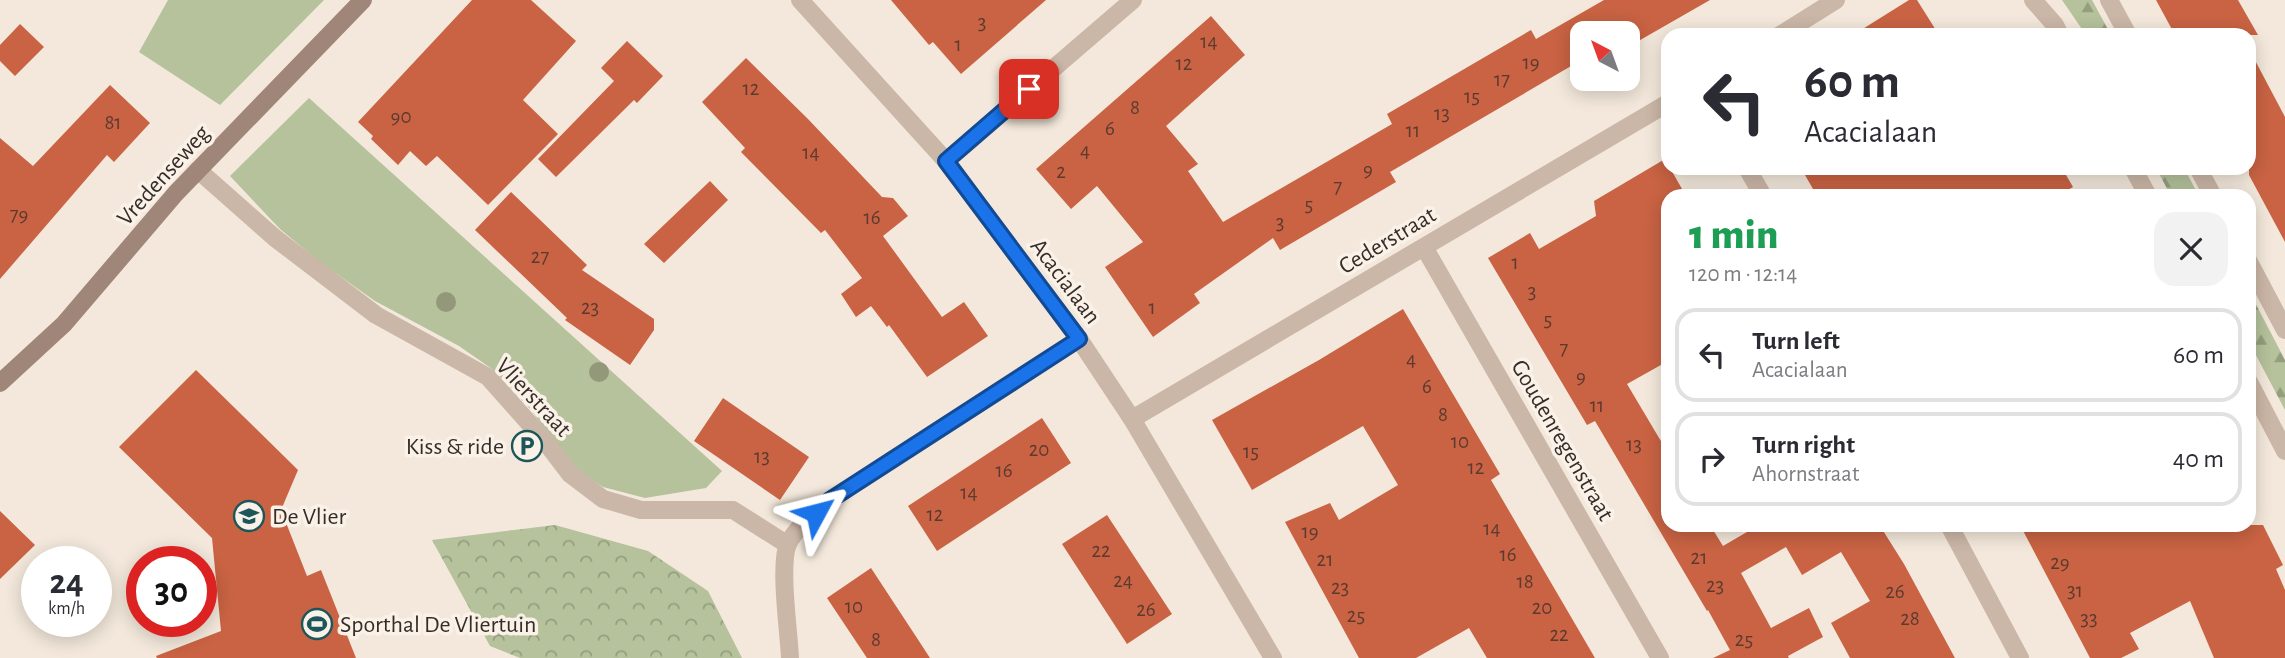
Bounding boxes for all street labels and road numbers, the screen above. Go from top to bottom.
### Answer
street label: Vredenseweg [113,121,215,230]
street label: Cederstraat [1335,203,1440,279]
street label: Acacialaan [1026,234,1105,329]
street label: Vlierstraat [491,354,576,442]
street label: Goudenregenstraat [1506,356,1618,525]

